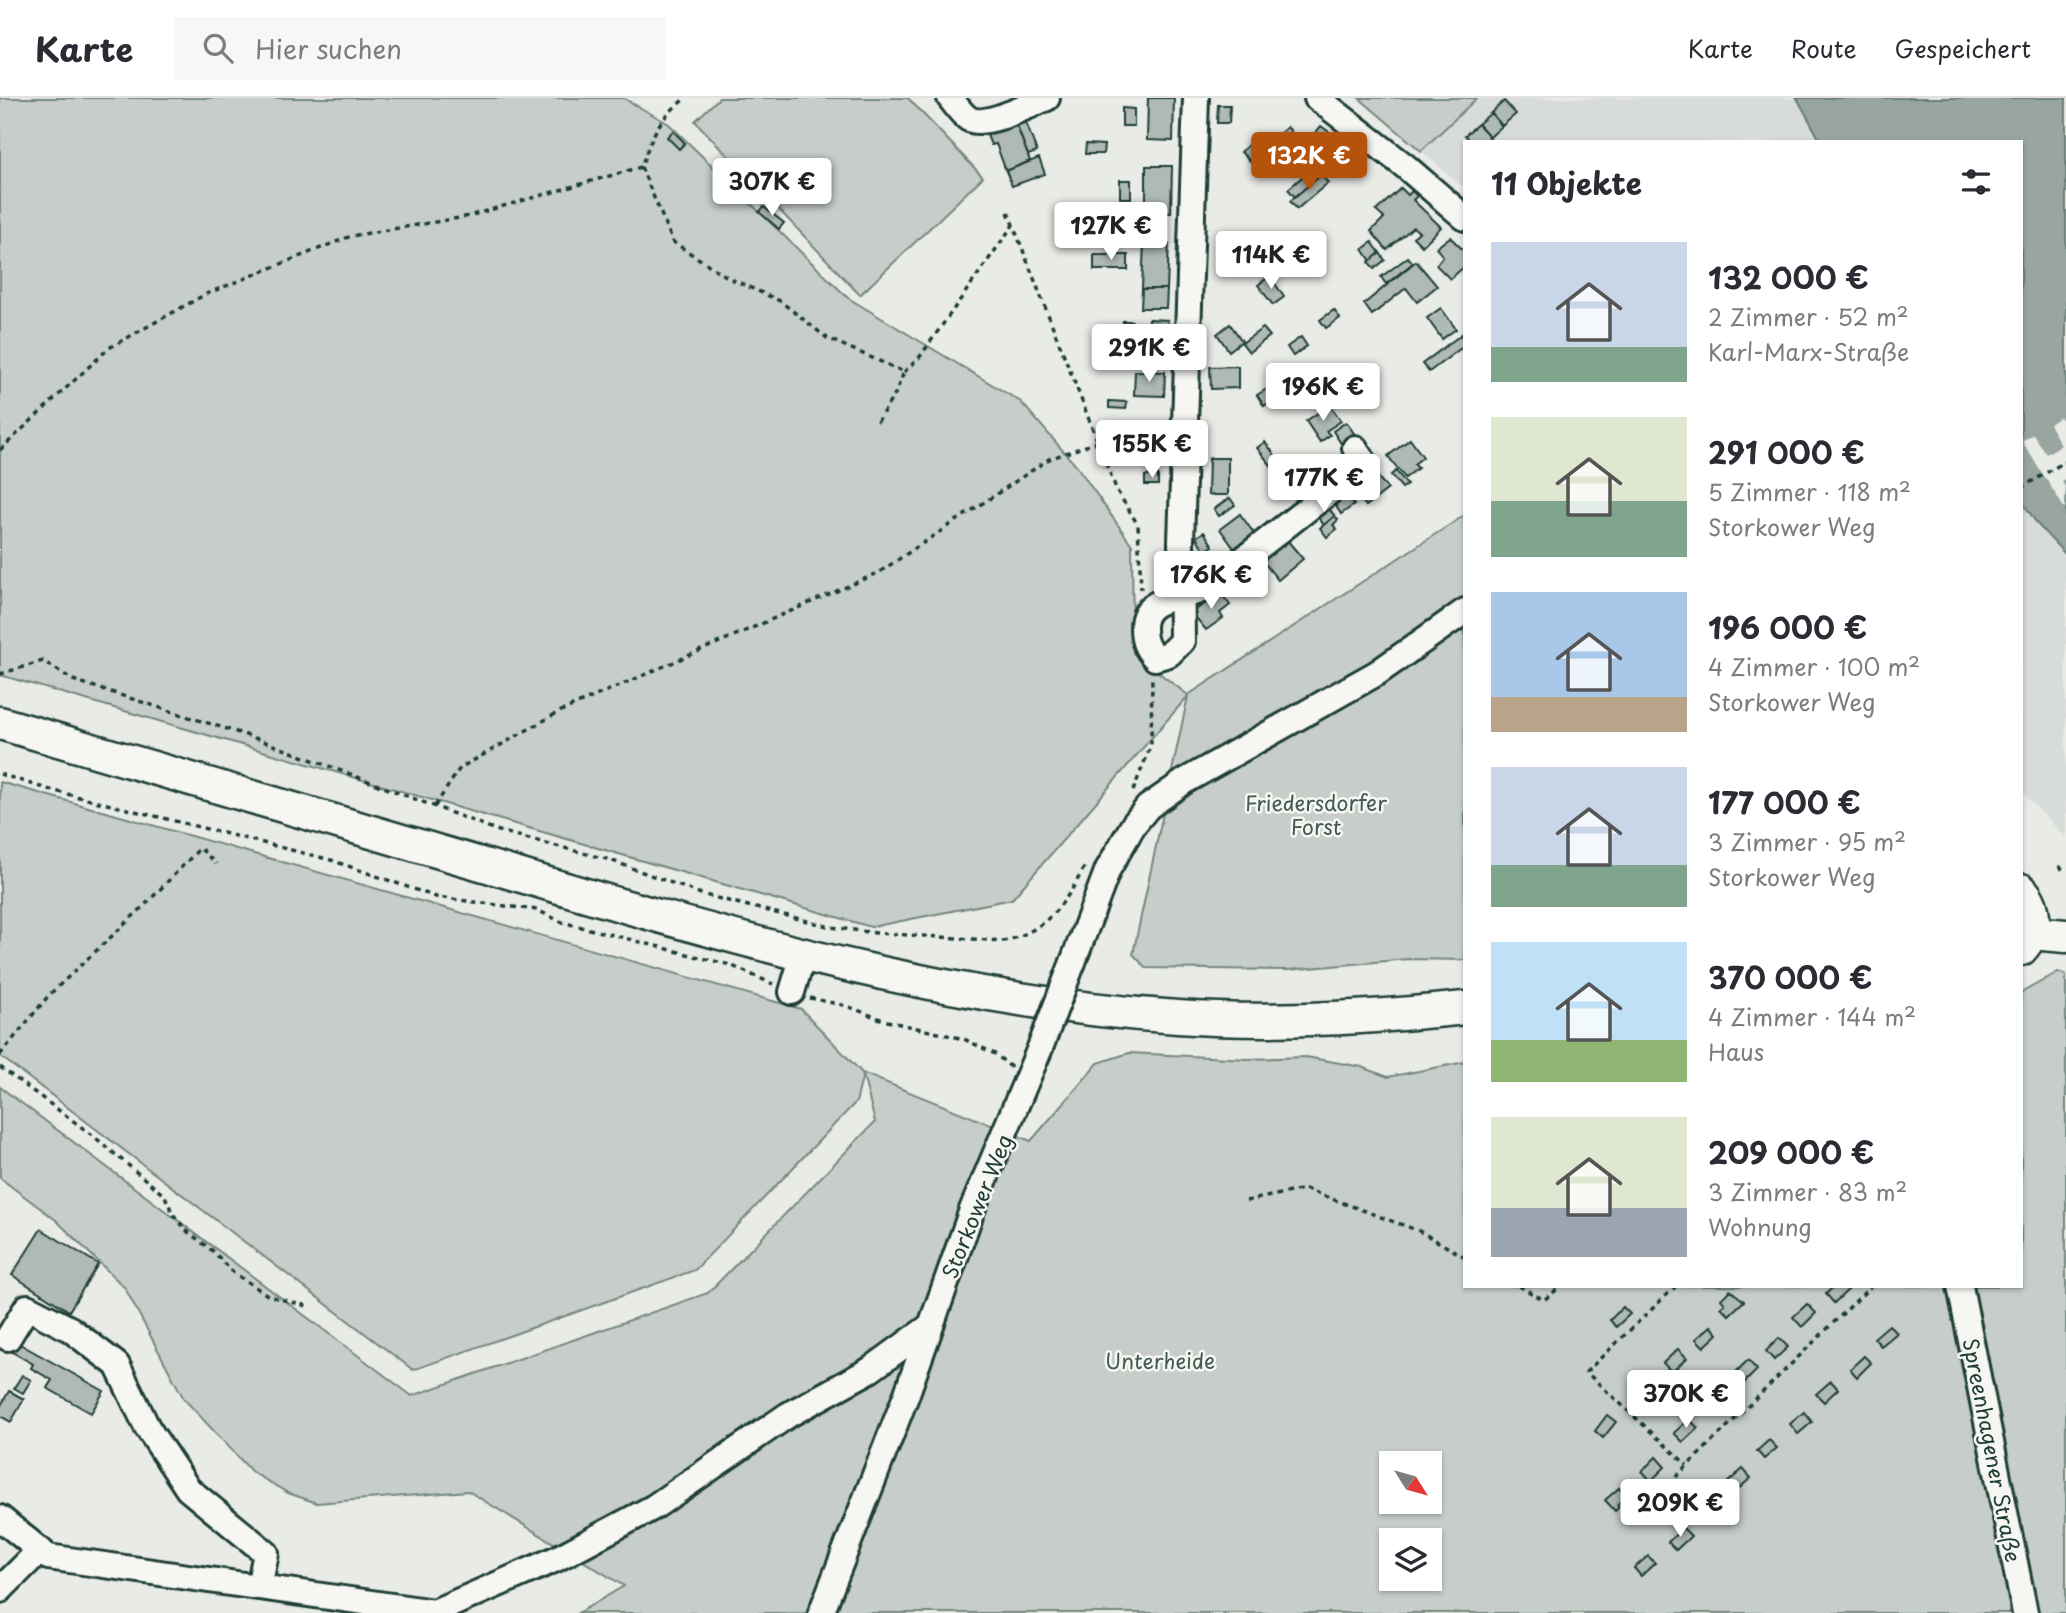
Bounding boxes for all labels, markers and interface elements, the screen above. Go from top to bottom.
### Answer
search box [175,17,665,80]
text: Karte [35,23,133,73]
icon: search [199,29,237,67]
text: Hier suchen [255,29,402,68]
text: Karte [1688,30,1753,66]
text: Route [1791,30,1857,66]
text: Gespeichert [1895,30,2031,66]
pin: 132K € [1252,132,1366,192]
text: 132K € [1267,137,1351,172]
pin: 307K € [715,158,829,218]
text: 11 Objekte [1491,160,1642,205]
text: 307K € [729,163,815,198]
icon: filters [1957,163,1995,201]
pin: 127K € [1054,202,1168,262]
text: 127K € [1070,207,1152,242]
pin: 114K € [1214,232,1328,291]
text: 114K € [1232,236,1310,271]
text: 132 000 € [1708,254,1869,299]
icon: home [1547,270,1631,354]
text: 2 Zimmer · 52 m² [1708,299,1909,334]
pin: 291K € [1092,324,1206,384]
text: 291K € [1108,329,1190,364]
text: Karl-Marx-Straße [1708,334,1909,369]
pin: 196K € [1266,364,1380,423]
text: 196K € [1282,368,1364,403]
pin: 155K € [1095,420,1209,480]
text: 155K € [1112,425,1192,460]
text: 291 000 € [1708,429,1865,474]
icon: home [1547,445,1631,529]
pin: 177K € [1267,454,1381,514]
text: 177K € [1284,459,1364,494]
text: 5 Zimmer · 118 m² [1708,474,1911,509]
text: Storkower Weg [1708,509,1875,544]
pin: 176K € [1154,552,1268,611]
text: 176K € [1170,556,1252,591]
text: 196 000 € [1708,604,1867,649]
icon: home [1547,620,1631,704]
text: 4 Zimmer · 100 m² [1708,649,1920,684]
text: Storkower Weg [1708,684,1875,719]
text: 177 000 € [1708,779,1861,824]
park label: Friedersdorfer Forst [1245,786,1387,842]
icon: home [1547,795,1631,879]
text: 3 Zimmer · 95 m² [1708,824,1906,859]
text: Storkower Weg [1708,859,1875,894]
text: 370 000 € [1708,954,1872,999]
icon: home [1547,970,1631,1054]
text: 4 Zimmer · 144 m² [1708,999,1916,1034]
text: Haus [1708,1034,1764,1069]
street label: Storkower Weg [933,1129,1019,1283]
text: 209 000 € [1708,1129,1874,1174]
icon: home [1547,1145,1631,1229]
text: 3 Zimmer · 83 m² [1708,1174,1907,1209]
text: Wohnung [1708,1209,1812,1244]
street label: Spreenhagener Straße [1956,1335,2030,1565]
park label: Unterheide [1105,1344,1215,1376]
pin: 370K € [1629,1370,1743,1430]
text: 370K € [1643,1375,1729,1410]
north arrow [1379,1451,1442,1514]
map controls [1379,1451,1442,1591]
pin: 209K € [1623,1480,1737,1539]
text: 209K € [1636,1484,1724,1519]
button: layers [1379,1528,1442,1591]

